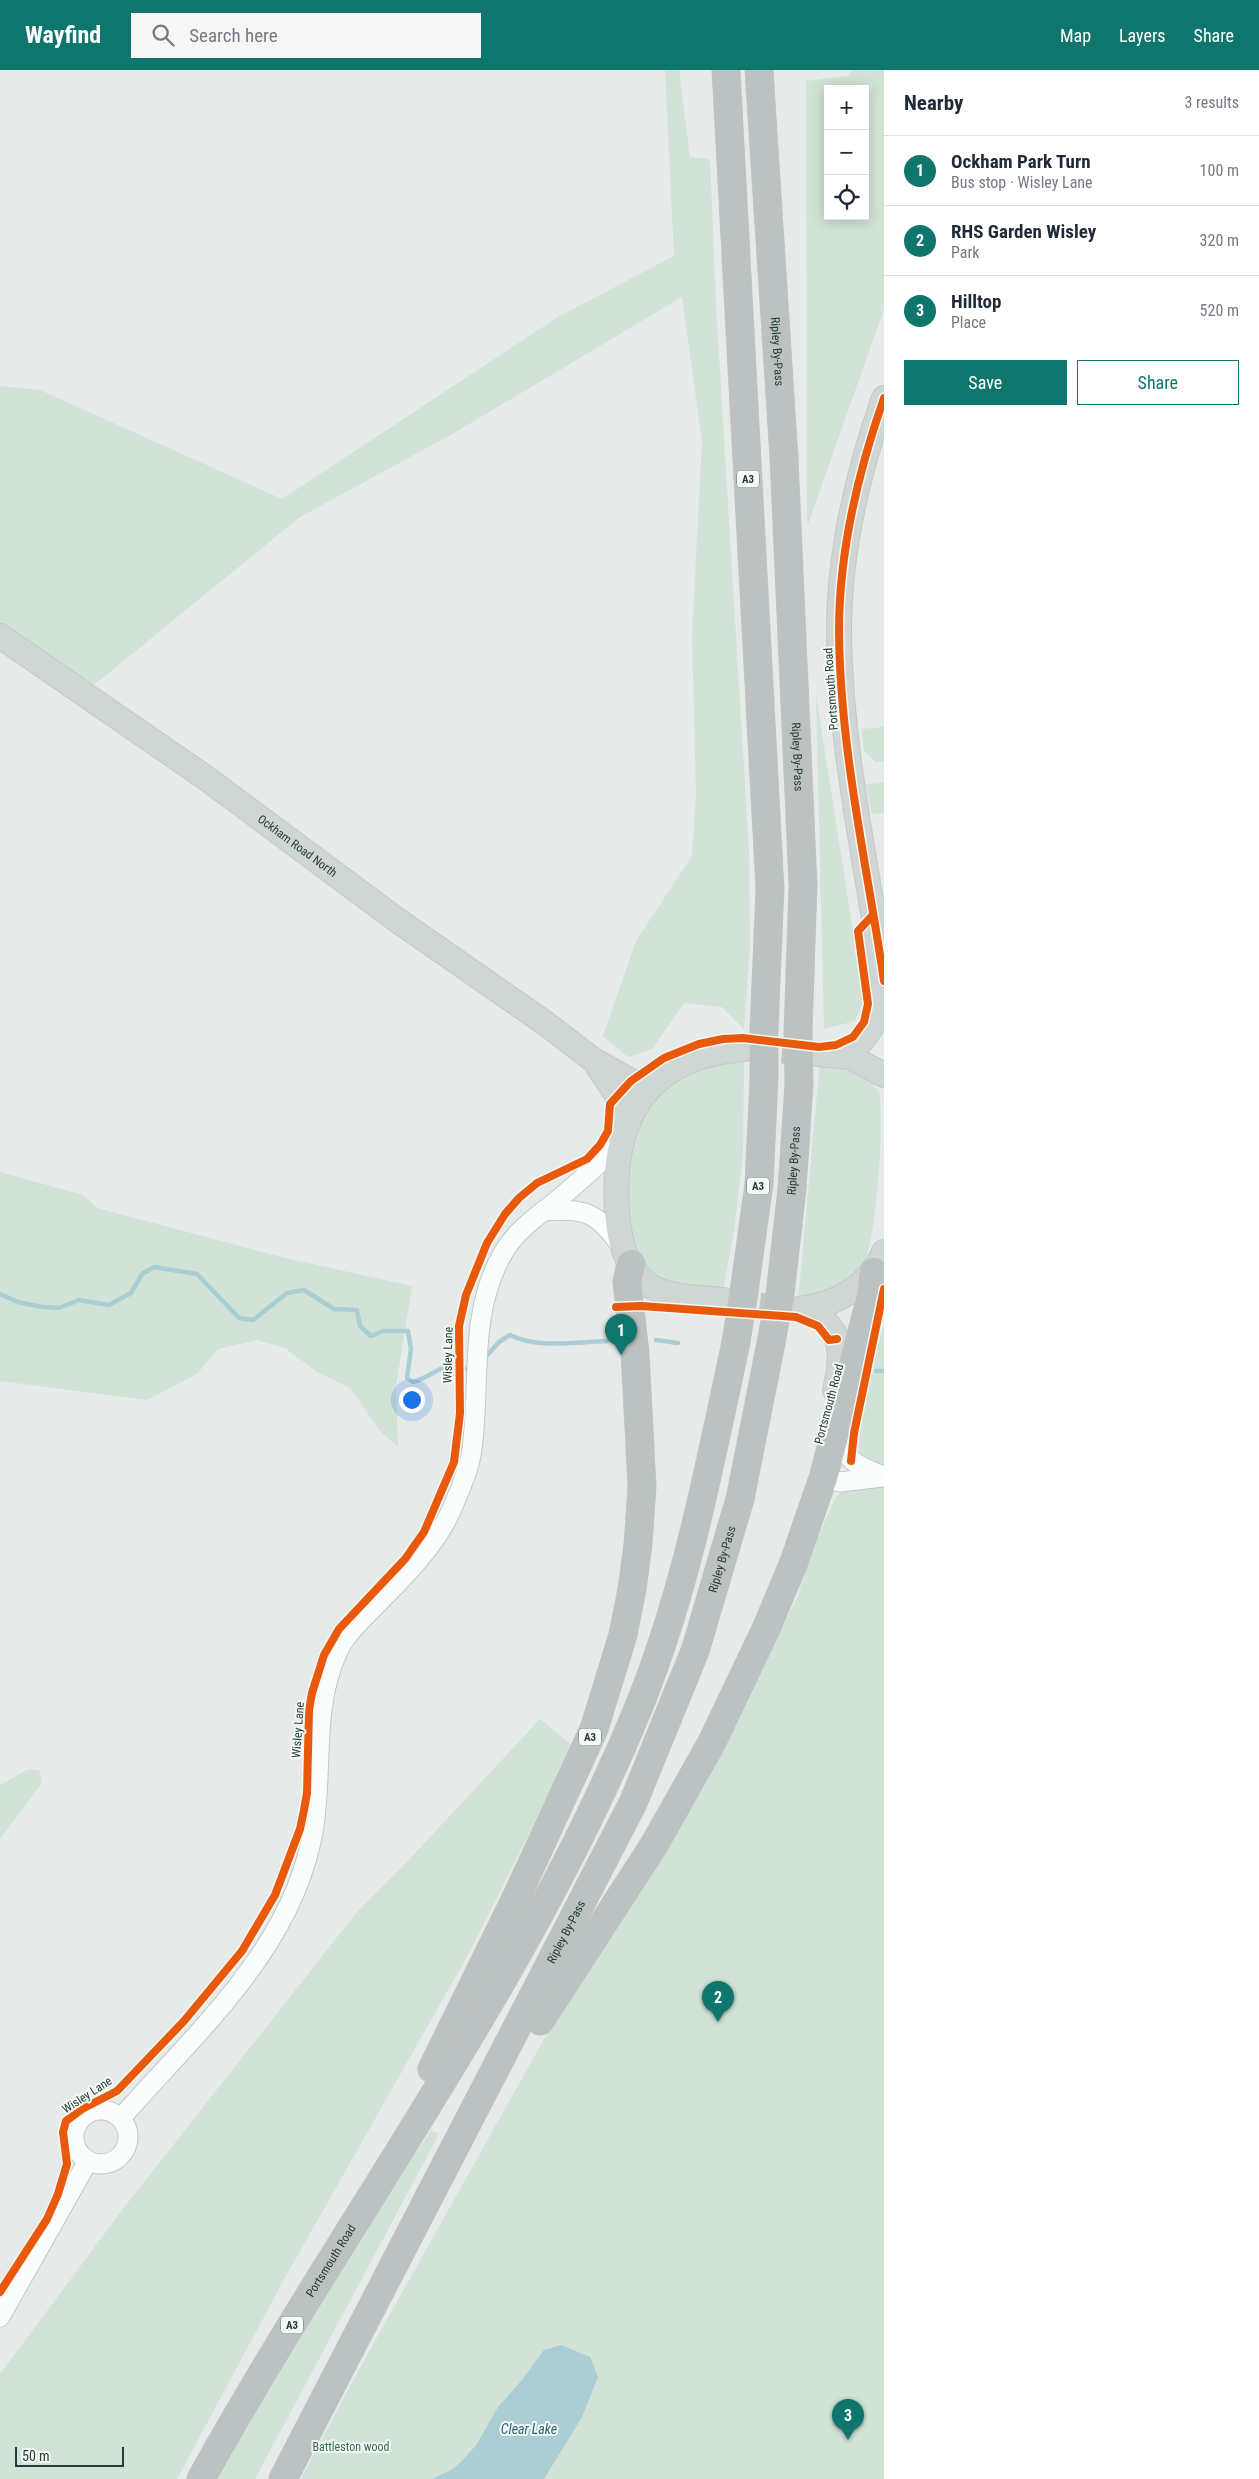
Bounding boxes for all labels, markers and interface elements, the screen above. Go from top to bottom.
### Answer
search box [131,13,481,58]
text: Wayfind [25,21,101,49]
icon: search [149,21,177,49]
text: Search here [189,24,278,47]
text: Map [1060,25,1091,46]
text: Layers [1119,25,1166,46]
text: Share [1194,25,1234,46]
map controls [824,85,869,220]
button: + [824,85,869,130]
text: Nearby [904,91,963,115]
text: 3 results [1184,93,1239,112]
button: − [824,130,869,175]
text: Ockham Park Turn [951,150,1091,173]
text: 1 [916,161,924,180]
text: 100 m [1200,161,1239,180]
text: Bus stop · Wisley Lane [951,173,1093,192]
button: locate [824,175,869,220]
text: RHS Garden Wisley [951,220,1096,243]
text: 2 [916,231,924,250]
text: 320 m [1200,231,1239,250]
text: Park [951,243,980,262]
text: Hilltop [951,290,1001,313]
text: 3 [916,301,924,320]
text: 520 m [1200,301,1239,320]
text: Place [951,313,986,332]
street label: Ripley By-Pass [768,317,786,386]
button: Save [904,360,1067,405]
button: Share [1077,360,1239,405]
road number: A3 [737,470,759,488]
street label: Portsmouth Road [821,647,841,731]
street label: Ripley By-Pass [789,722,806,792]
street label: Ockham Road North [255,812,340,880]
street label: Ripley By-Pass [784,1126,803,1196]
road number: A3 [747,1178,769,1194]
pin: 1 [605,1314,637,1355]
street label: Wisley Lane [441,1326,455,1383]
street label: Portsmouth Road [812,1362,846,1446]
your location [399,1387,425,1413]
street label: Ripley By-Pass [706,1524,739,1594]
street label: Wisley Lane [289,1701,307,1759]
road number: A3 [579,1728,601,1745]
street label: Ripley By-Pass [544,1898,588,1966]
pin: 2 [702,1981,734,2022]
street label: Wisley Lane [60,2074,115,2116]
street label: Portsmouth Road [303,2222,359,2300]
road number: A3 [281,2316,303,2334]
pin: 3 [832,2399,864,2440]
water label: Clear Lake [501,2421,557,2437]
park label: Battleston wood [312,2440,390,2454]
scale bar [15,2444,124,2467]
text: 50 m [22,2448,50,2464]

